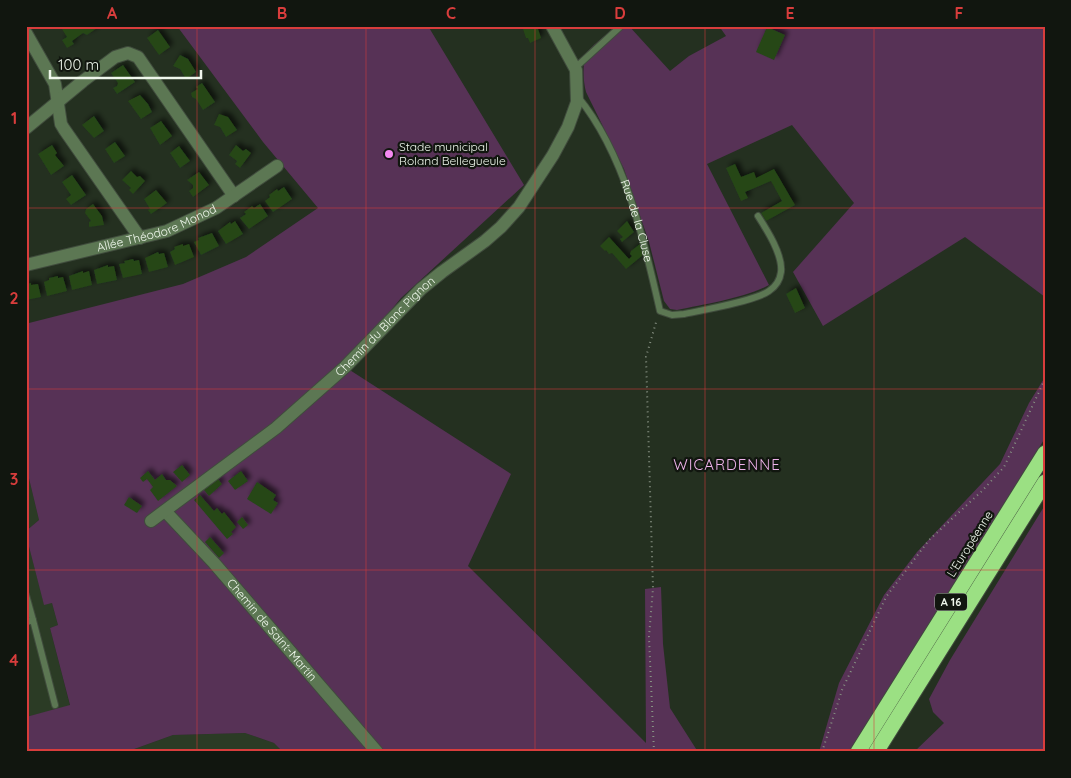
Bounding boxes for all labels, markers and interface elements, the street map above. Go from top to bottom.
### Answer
text: A [107,3,118,23]
text: B [277,3,287,23]
text: C [446,3,456,23]
text: D [614,3,626,23]
text: E [785,3,795,23]
text: F [955,3,964,23]
scale bar [50,48,201,80]
text: 100 m [58,55,99,74]
text: 1 [11,108,17,128]
place label: Stade municipal Roland Bellegueule [399,139,506,168]
marker: Stade municipal Roland Bellegueule [383,148,395,160]
street label: Rue de la Cluse [617,177,656,264]
street label: Allée Théodore Monod [95,201,219,255]
street label: Chemin du Blanc Pignon [332,273,438,379]
text: 2 [9,288,19,308]
district label: WICARDENNE [673,455,781,474]
text: 3 [10,469,18,489]
street label: L'Européenne [943,508,996,580]
street label: Chemin de Saint-Martin [224,575,320,684]
road number: A 16 [935,594,967,610]
text: 4 [9,650,19,670]

